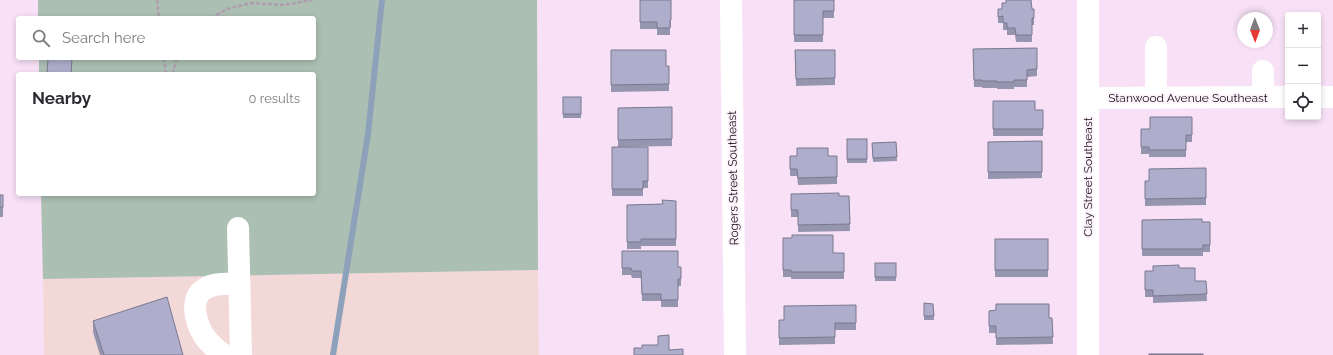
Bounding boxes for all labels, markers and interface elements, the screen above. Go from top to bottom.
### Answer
north arrow [1237,12,1273,48]
map controls [1285,12,1321,120]
button: + [1285,12,1321,48]
search box [16,16,316,60]
icon: search [30,27,52,49]
text: Search here [62,29,145,47]
button: − [1285,48,1321,84]
button: locate [1285,84,1321,120]
text: Nearby [32,88,91,108]
text: 0 results [249,91,300,106]
street label: Stanwood Avenue Southeast [1108,91,1268,105]
street label: Rogers Street Southeast [725,111,741,245]
street label: Clay Street Southeast [1081,117,1095,237]

